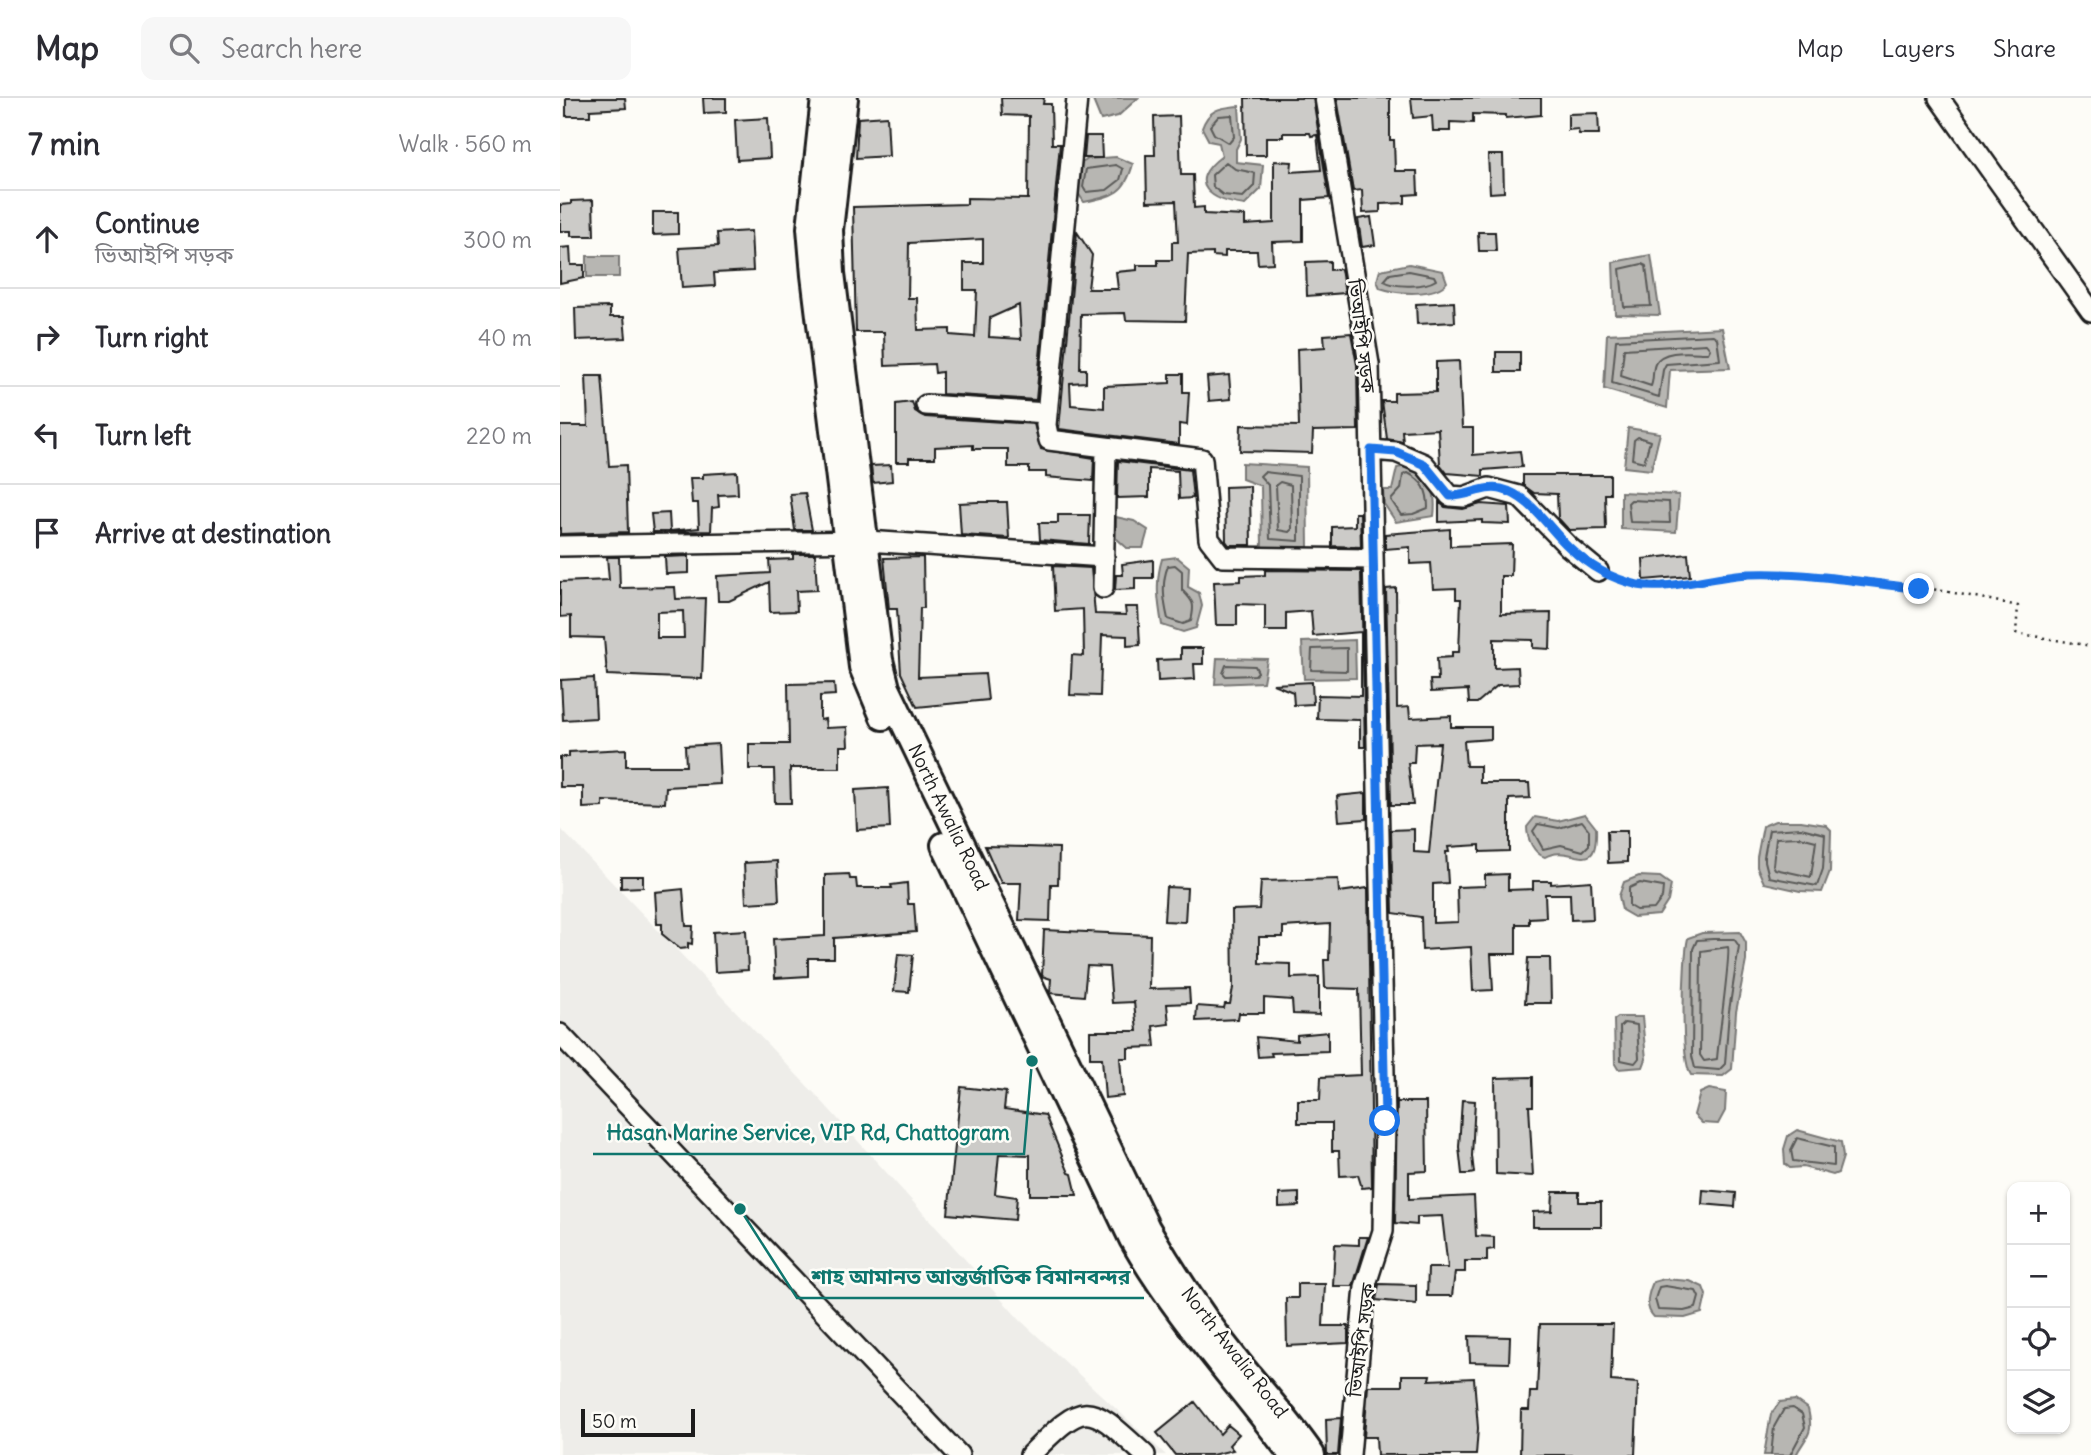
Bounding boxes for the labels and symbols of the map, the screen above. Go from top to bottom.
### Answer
street label: ভিআইপি সড়ক [1343,277,1381,395]
route end [1903,573,1934,604]
street label: North Awalia Road [903,740,995,894]
route start [1369,1105,1400,1136]
callout: Hasan Marine Service, VIP Rd, Chattogram [593,1112,1024,1154]
text: Hasan Marine Service, VIP Rd, Chattogram [606,1119,1010,1146]
callout: শাহ আমানত আন্তর্জাতিক বিমানবন্দর [797,1256,1144,1298]
text: শাহ আমানত আন্তর্জাতিক বিমানবন্দর [811,1263,1131,1290]
street label: ভিআইপি সড়ক [1342,1281,1380,1399]
street label: North Awalia Road [1176,1282,1294,1422]
scale bar [581,1406,695,1438]

